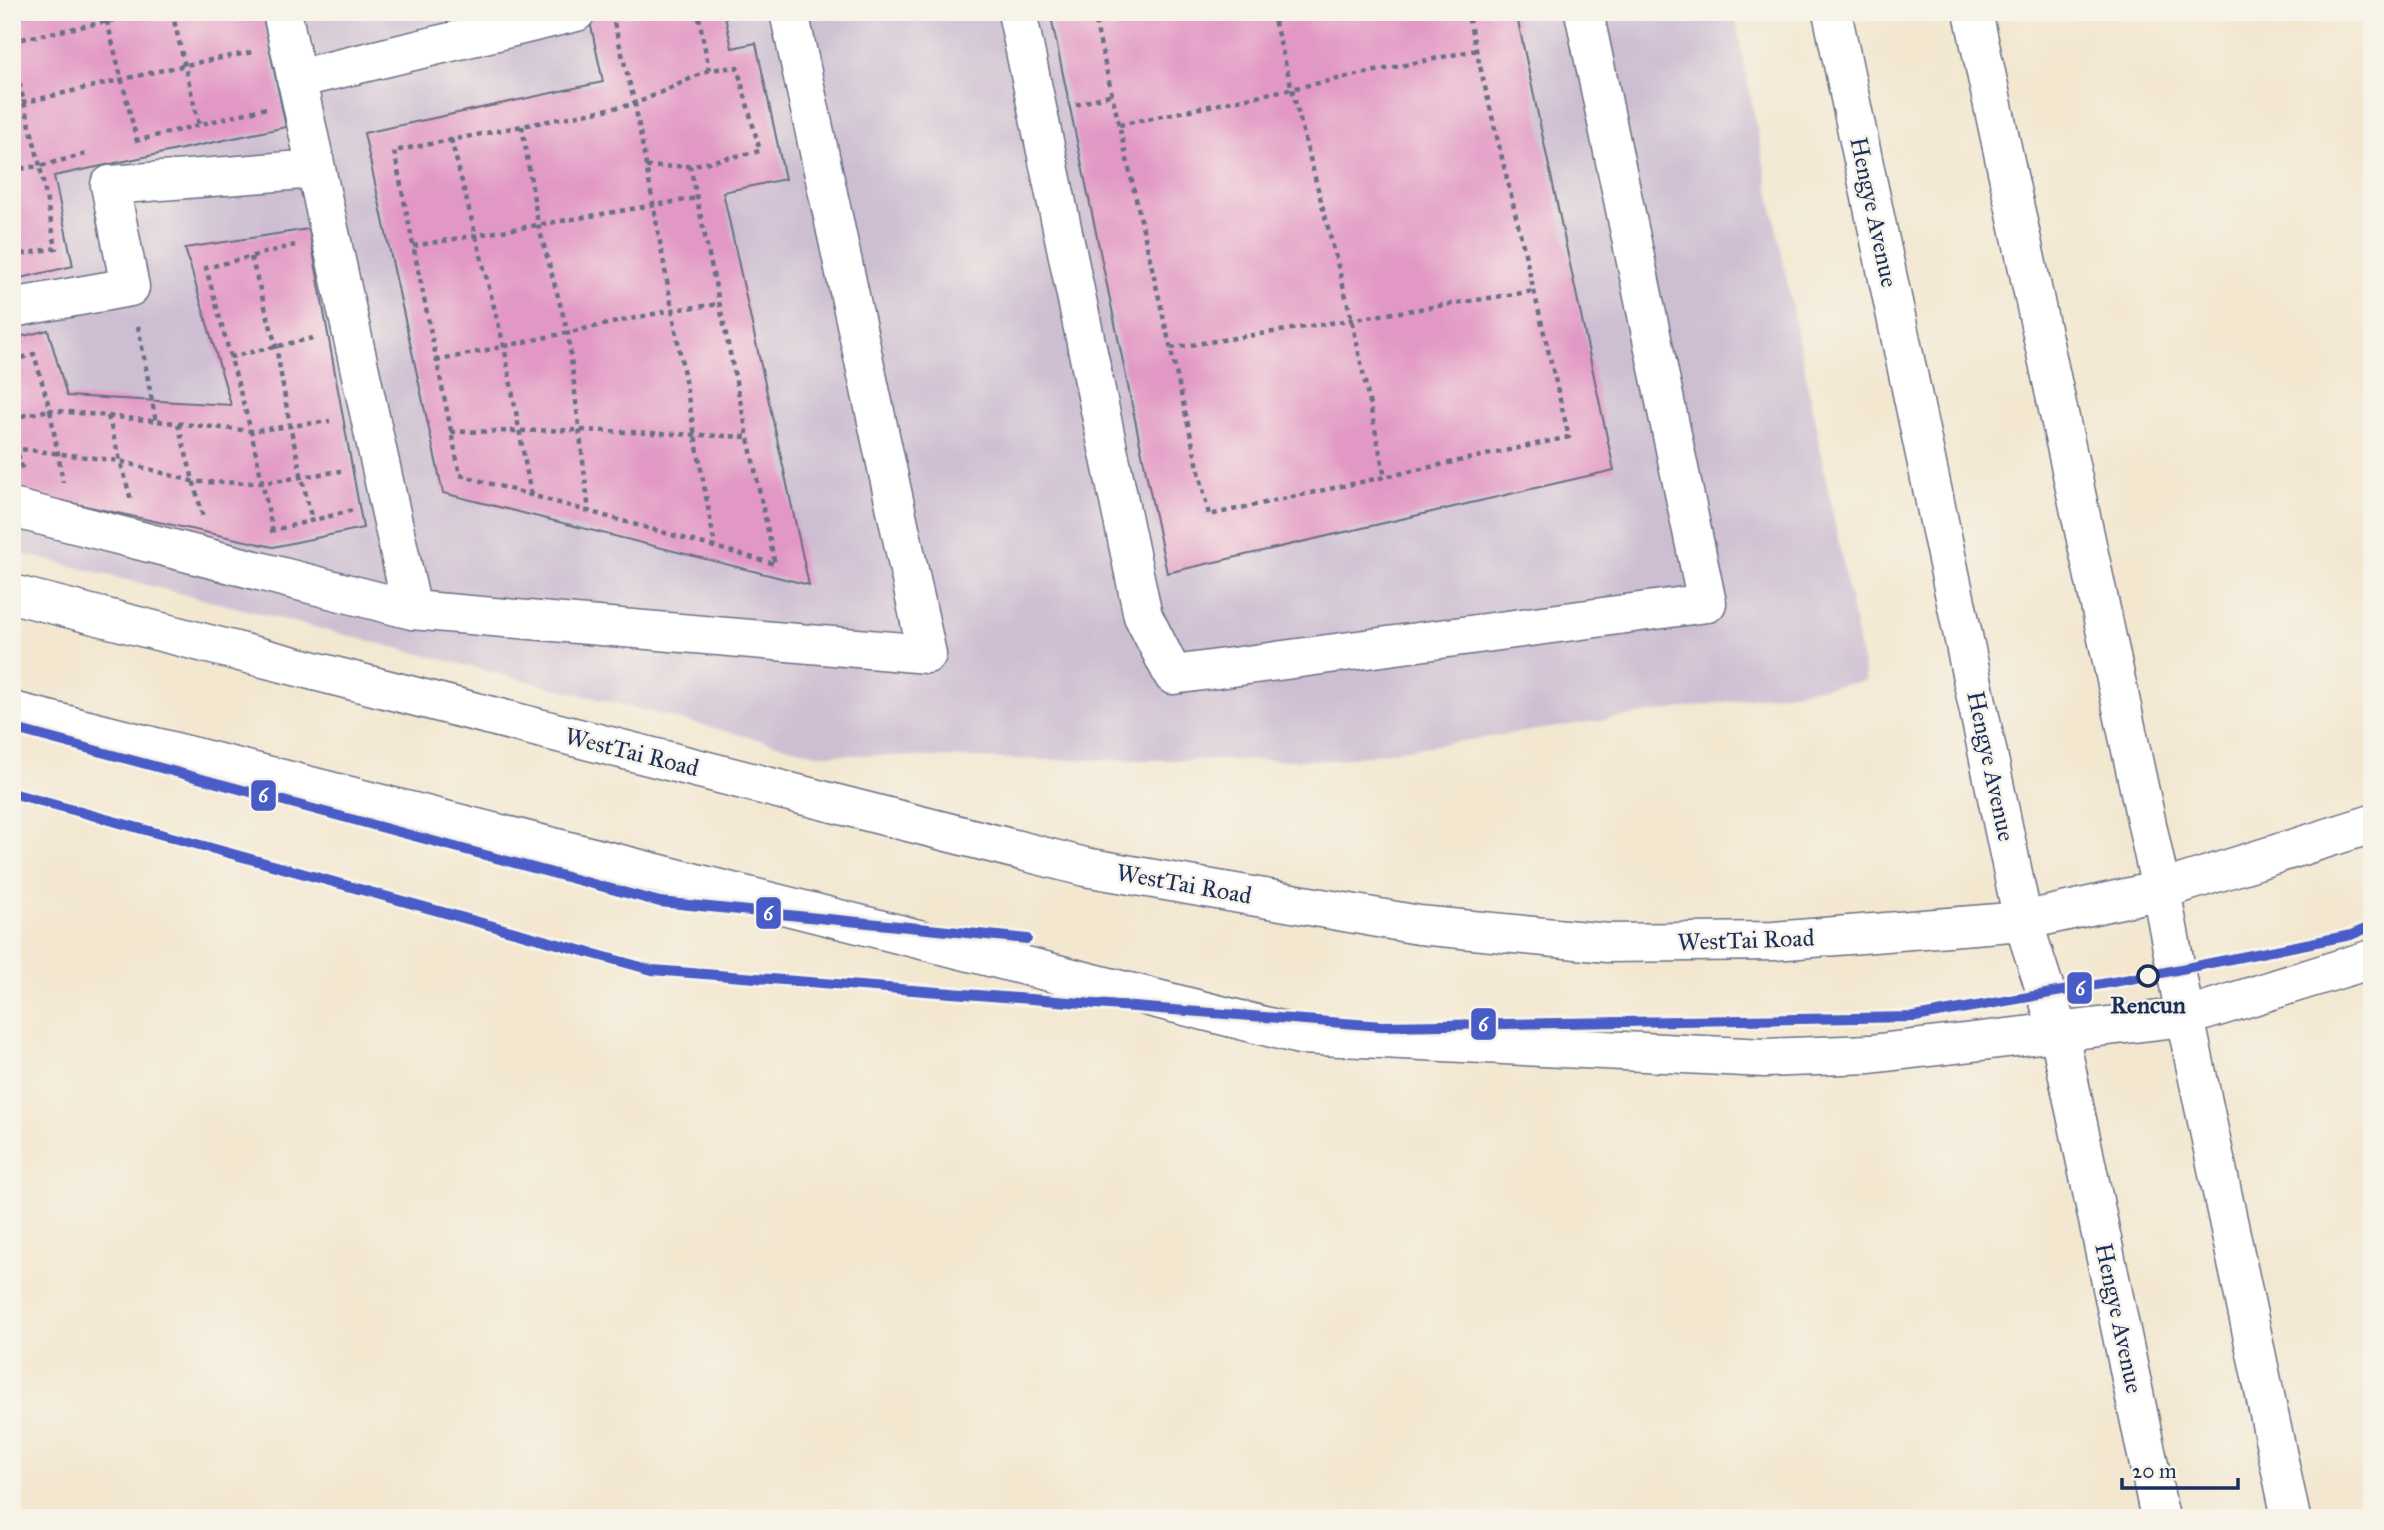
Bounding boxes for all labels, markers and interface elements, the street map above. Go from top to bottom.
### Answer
street label: Hengye Avenue [1843,134,1905,290]
street label: Hengye Avenue [1960,688,2022,844]
street label: WestTai Road [562,721,702,783]
line badge: 6 [250,779,277,812]
text: 6 [258,784,269,807]
street label: WestTai Road [1114,857,1254,911]
line badge: 6 [755,896,782,930]
text: 6 [763,902,774,925]
street label: WestTai Road [1677,923,1815,957]
marker: Rencun [2137,965,2159,987]
line badge: 6 [2066,971,2093,1005]
text: 6 [2075,977,2086,1000]
place label: Rencun [2110,990,2186,1020]
line badge: 6 [1470,1007,1497,1041]
text: 6 [1478,1013,1489,1036]
street label: Hengye Avenue [2088,1240,2150,1396]
scale bar [2122,1446,2237,1490]
text: 20 m [2132,1458,2177,1484]

